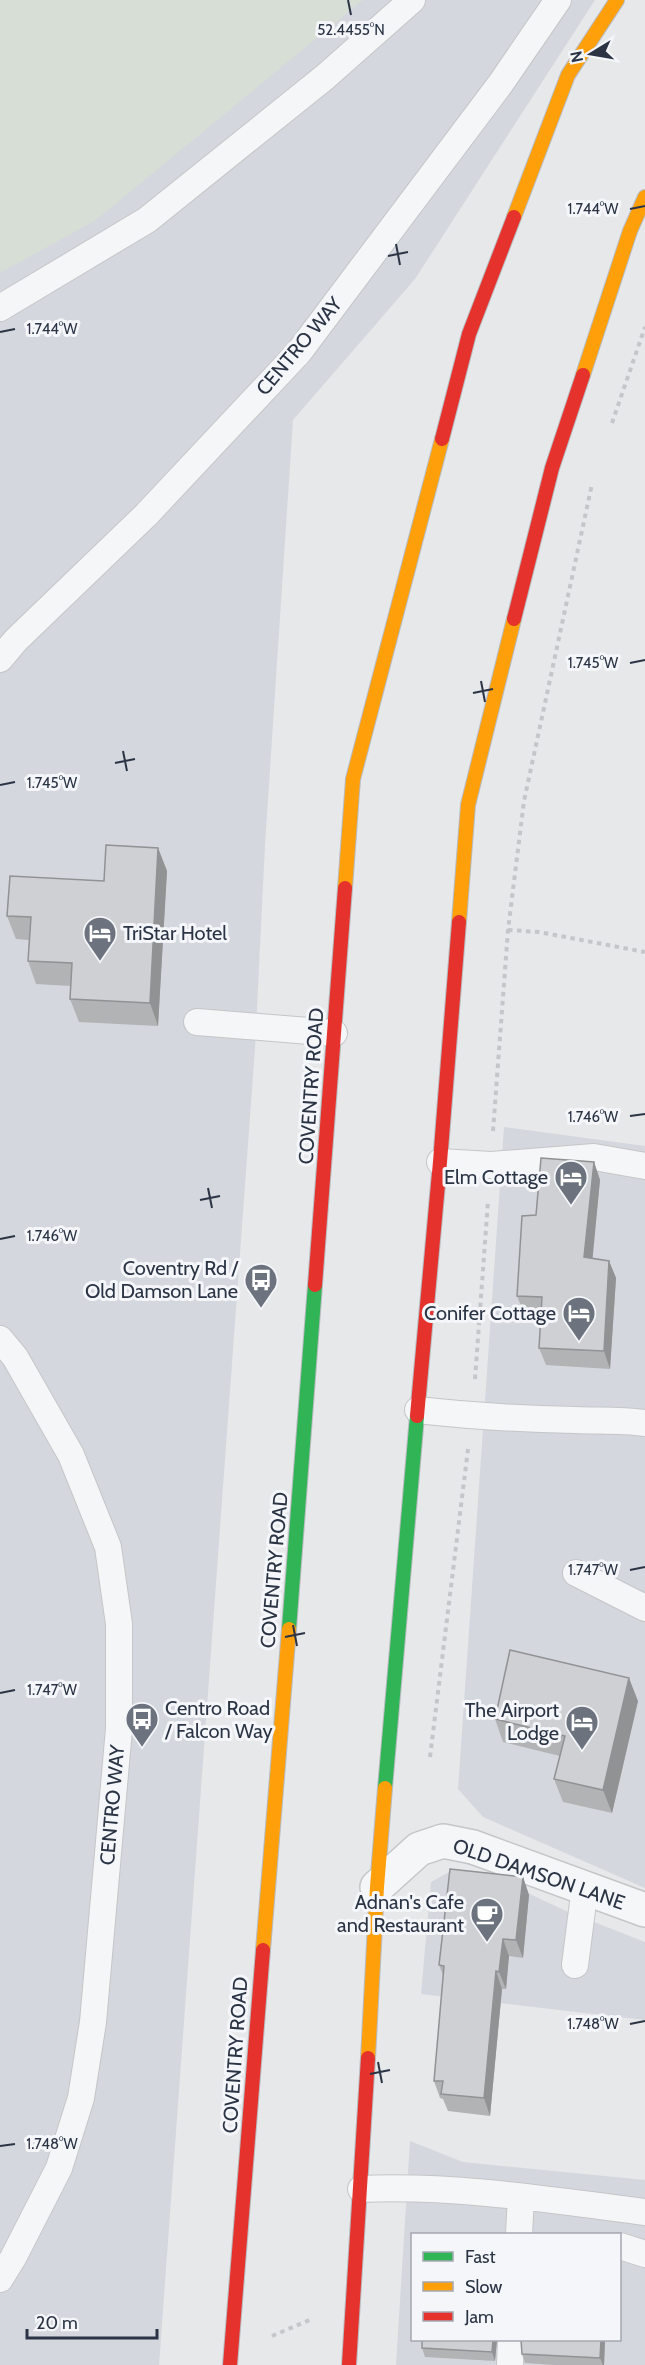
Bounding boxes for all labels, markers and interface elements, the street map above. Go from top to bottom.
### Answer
text: 52.4455°N [317,21,385,39]
north arrow [561,24,621,84]
text: N [566,49,587,64]
text: 1.744°W [568,200,619,218]
street label: CENTRO WAY [251,292,347,400]
text: 1.744°W [27,320,78,338]
text: 1.745°W [568,654,619,672]
text: 1.745°W [27,774,78,792]
hotel icon: TriStar Hotel [82,915,118,962]
place label: TriStar Hotel [123,921,227,945]
street label: COVENTRY ROAD [294,1007,328,1165]
text: 1.746°W [568,1108,619,1126]
hotel icon: Elm Cottage [553,1159,589,1206]
place label: Elm Cottage [444,1165,548,1189]
text: 1.746°W [27,1227,78,1245]
place label: Coventry Rd / Old Damson Lane [85,1256,240,1303]
bus stop icon: Coventry Rd / Old Damson Lane [243,1262,279,1309]
hotel icon: Conifer Cottage [561,1295,597,1342]
place label: Conifer Cottage [424,1301,556,1325]
street label: COVENTRY ROAD [255,1491,293,1649]
text: 1.747°W [568,1561,619,1579]
text: 1.747°W [27,1681,78,1699]
place label: Centro Road / Falcon Way [164,1696,273,1743]
place label: The Airport Lodge [465,1698,559,1745]
bus stop icon: Centro Road / Falcon Way [124,1701,160,1748]
hotel icon: The Airport Lodge [564,1704,600,1751]
street label: CENTRO WAY [95,1743,129,1866]
street label: OLD DAMSON LANE [450,1833,628,1915]
place label: Adnan's Cafe and Restaurant [337,1890,464,1937]
cafe icon: Adnan's Cafe and Restaurant [469,1896,505,1943]
street label: COVENTRY ROAD [218,1976,252,2134]
text: 1.748°W [567,2015,619,2033]
text: 1.748°W [26,2135,78,2153]
legend [411,2233,621,2341]
text: Fast [465,2246,496,2268]
text: Slow [465,2276,502,2298]
scale bar [27,2302,158,2340]
text: Jam [464,2306,494,2328]
text: 20 m [36,2312,78,2334]

